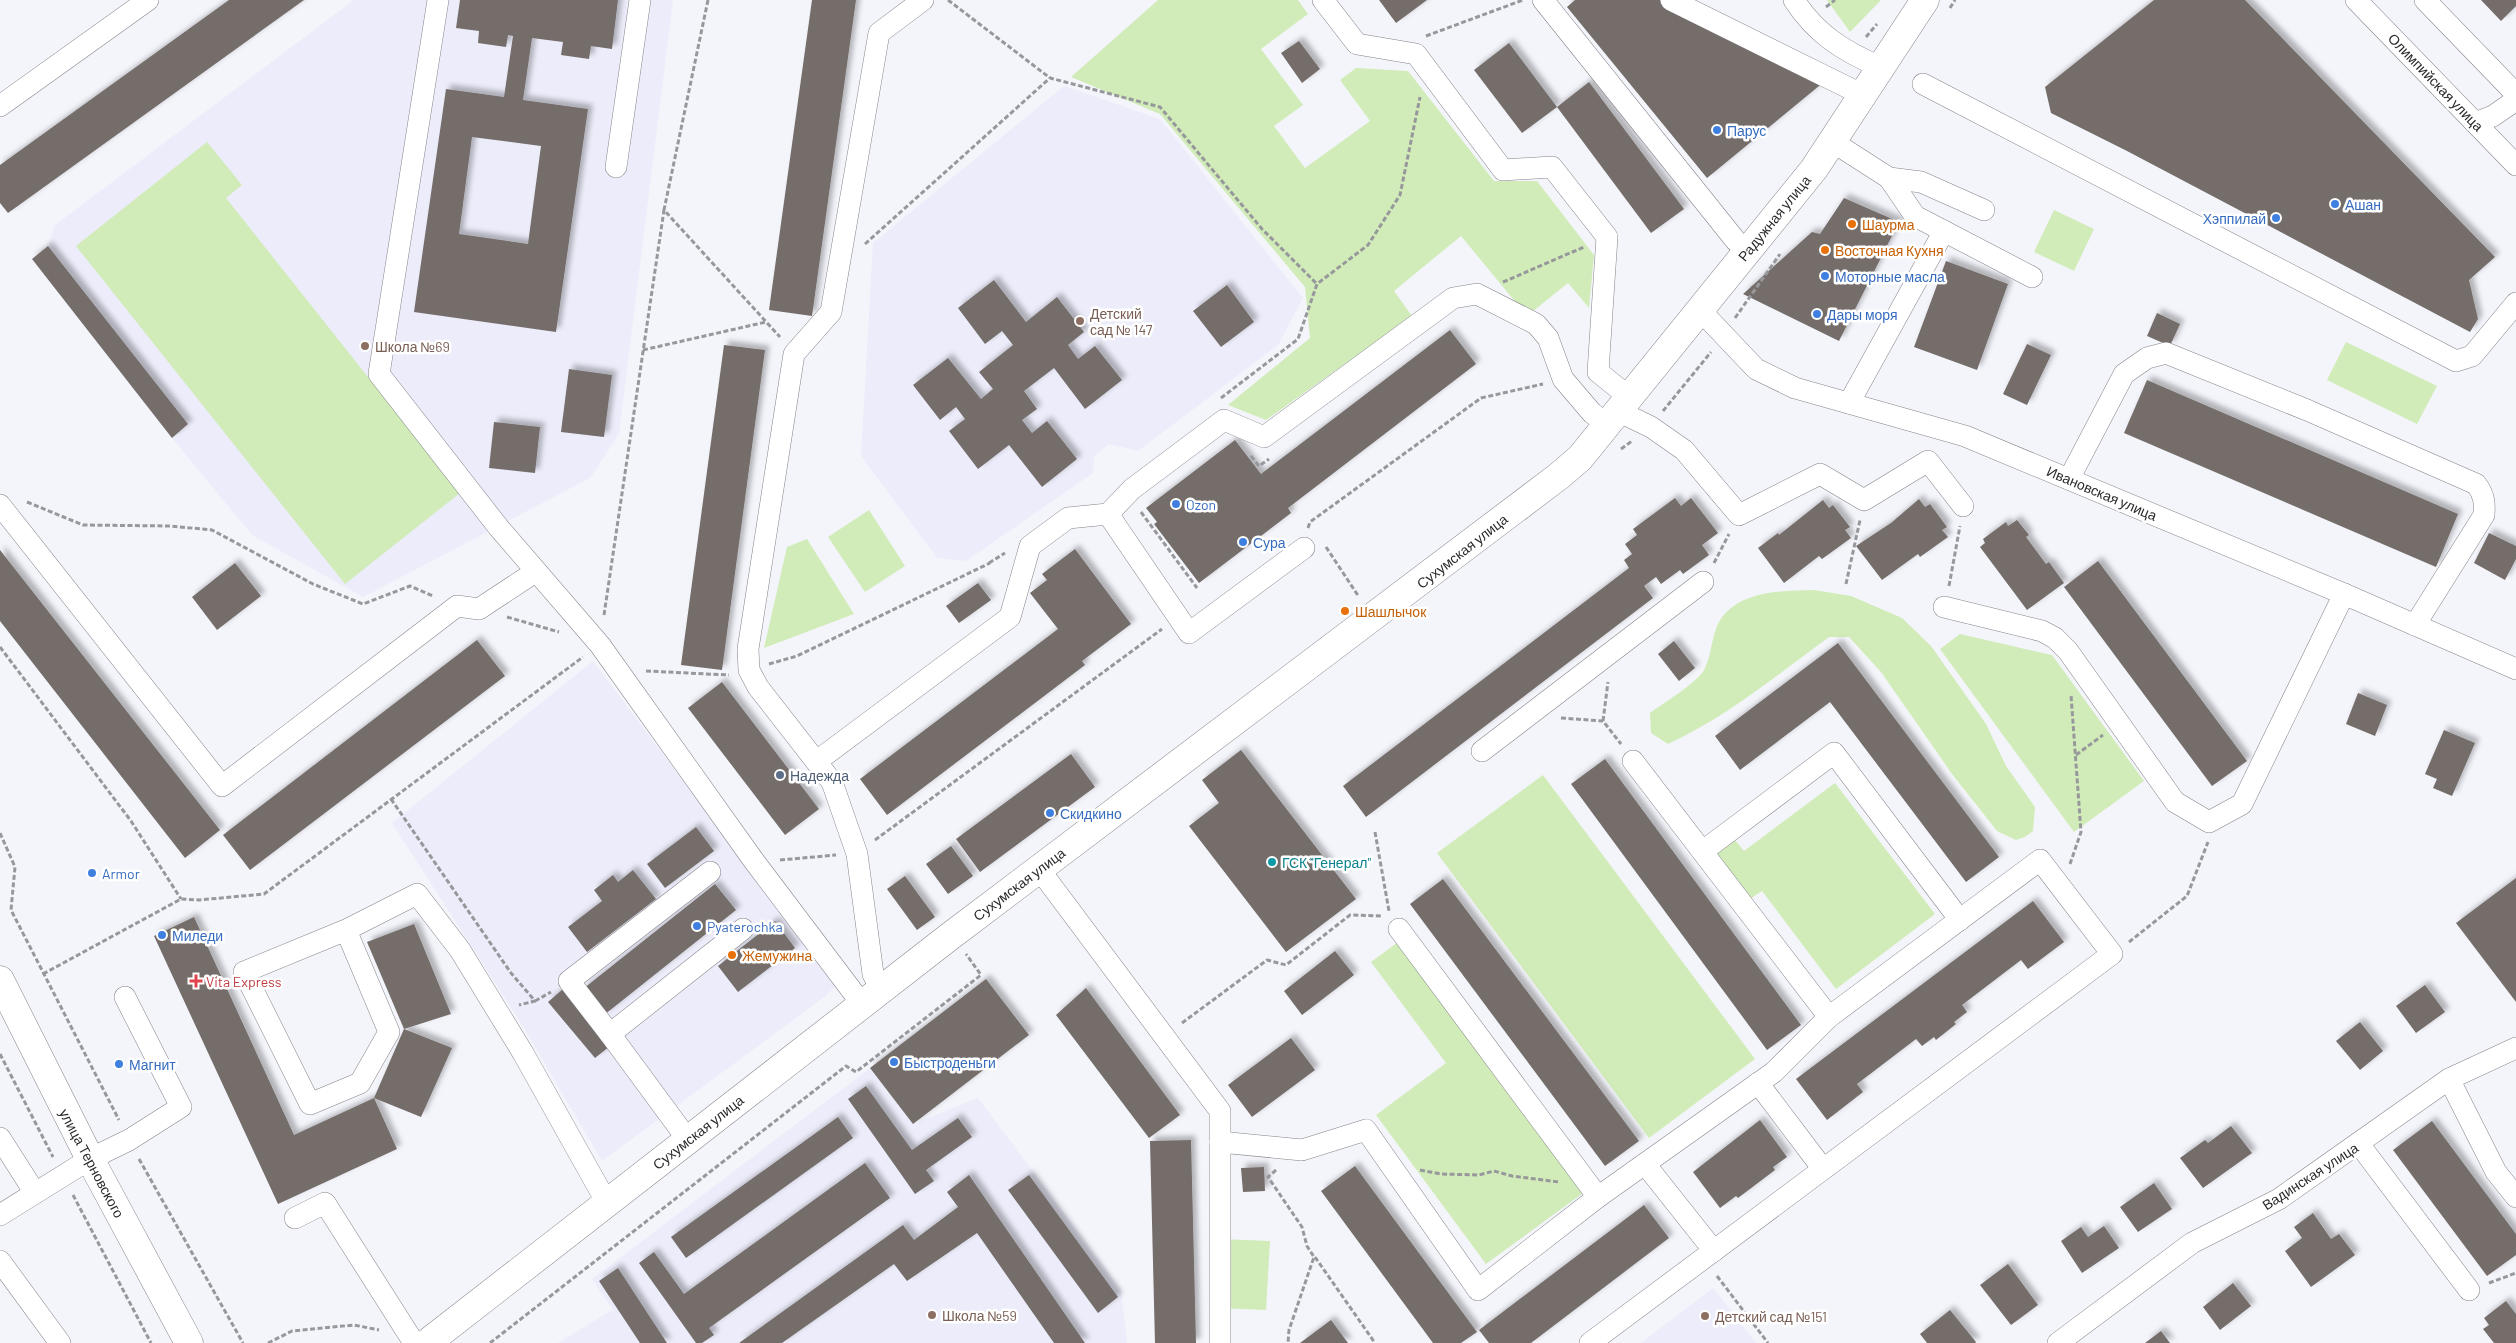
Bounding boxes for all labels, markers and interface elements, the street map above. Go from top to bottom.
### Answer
street label: Олимпийская улица [2385,29,2487,135]
place label: Парус [1727,122,1766,139]
marker: Парус [1711,124,1723,136]
street label: Радужная улица [1734,171,1814,264]
place label: Ашан [2345,196,2381,213]
marker: Ашан [2329,198,2341,210]
place label: Хэппилай [2203,210,2266,227]
marker: Хэппилай [2270,212,2282,224]
place label: Шаурма [1862,216,1915,233]
marker: Шаурма [1846,218,1858,230]
place label: Восточная Кухня [1835,242,1944,259]
marker: Восточная Кухня [1819,244,1831,256]
place label: Моторные масла [1835,268,1945,285]
marker: Моторные масла [1819,270,1831,282]
place label: Детский сад № 147 [1090,305,1153,338]
place label: Дары моря [1827,306,1898,323]
marker: Дары моря [1811,308,1823,320]
marker: Детский сад № 147 [1074,315,1086,327]
place label: Школа №69 [375,338,450,355]
marker: Школа №69 [359,340,371,352]
street label: Ивановская улица [2044,462,2160,524]
place label: Ozon [1186,496,1216,513]
marker: Ozon [1170,498,1182,510]
street label: Сухумская улица [1413,510,1511,592]
place label: Сура [1253,534,1286,551]
marker: Сура [1237,536,1249,548]
place label: Шашлычок [1355,603,1427,620]
marker: Шашлычок [1339,605,1351,617]
place label: Надежда [790,767,849,784]
marker: Надежда [774,769,786,781]
place label: Скидкино [1060,805,1122,822]
marker: Скидкино [1044,807,1056,819]
street label: Сухумская улица [970,844,1068,924]
place label: ГСК "Генерал" [1282,854,1371,871]
marker: ГСК "Генерал" [1266,856,1278,868]
place label: Armor [102,865,140,882]
marker: Armor [86,867,98,879]
place label: Pyaterochka [707,918,783,935]
marker: Pyaterochka [691,920,703,932]
place label: Миледи [172,927,223,944]
marker: Миледи [156,929,168,941]
place label: Жемужина [742,947,812,964]
marker: Жемужина [726,949,738,961]
place label: Vita Express [206,973,282,990]
marker: Vita Express [190,975,202,987]
place label: Быстроденьги [904,1054,996,1071]
place label: Магнит [129,1056,176,1073]
marker: Быстроденьги [888,1056,900,1068]
marker: Магнит [113,1058,125,1070]
street label: Сухумская улица [649,1091,747,1173]
street label: улица Терновского [56,1106,128,1221]
street label: Вадинская улица [2259,1139,2361,1213]
place label: Школа №59 [942,1307,1017,1324]
place label: Детский сад №151 [1715,1308,1827,1325]
marker: Школа №59 [926,1309,938,1321]
marker: Детский сад №151 [1699,1310,1711,1322]

